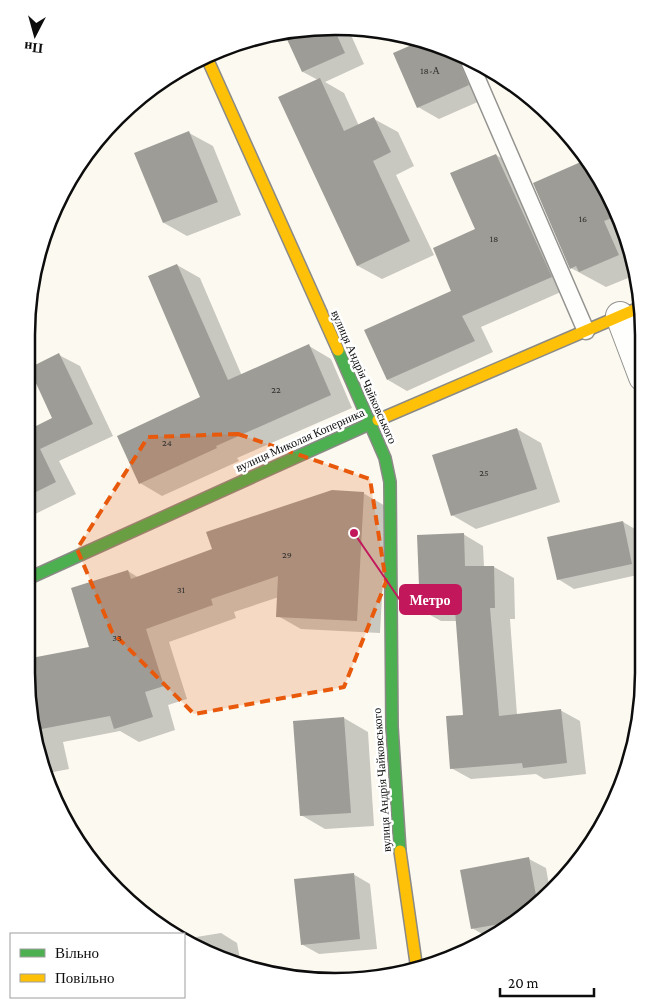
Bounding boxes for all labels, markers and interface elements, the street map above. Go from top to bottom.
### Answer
north arrow [10,10,60,60]
text: Пн [23,39,44,57]
house number: 18-А [420,65,441,76]
house number: 16 [579,213,587,224]
house number: 18 [490,233,498,244]
street label: вулиця Андрія Чайковського [328,308,400,446]
house number: 22 [271,384,281,395]
street label: вулиця Миколая Коперника [233,405,367,475]
house number: 24 [162,437,172,448]
house number: 25 [479,467,489,478]
house number: 29 [282,549,292,560]
house number: 31 [177,584,185,595]
callout: Метро [400,585,461,614]
text: Метро [409,592,451,608]
house number: 33 [112,632,122,643]
street label: вулиця Андрія Чайковського [370,707,394,853]
legend [10,933,185,998]
text: Вільно [55,945,99,961]
scale bar [500,966,594,998]
text: Повільно [55,970,114,986]
text: 20 m [508,975,539,991]

